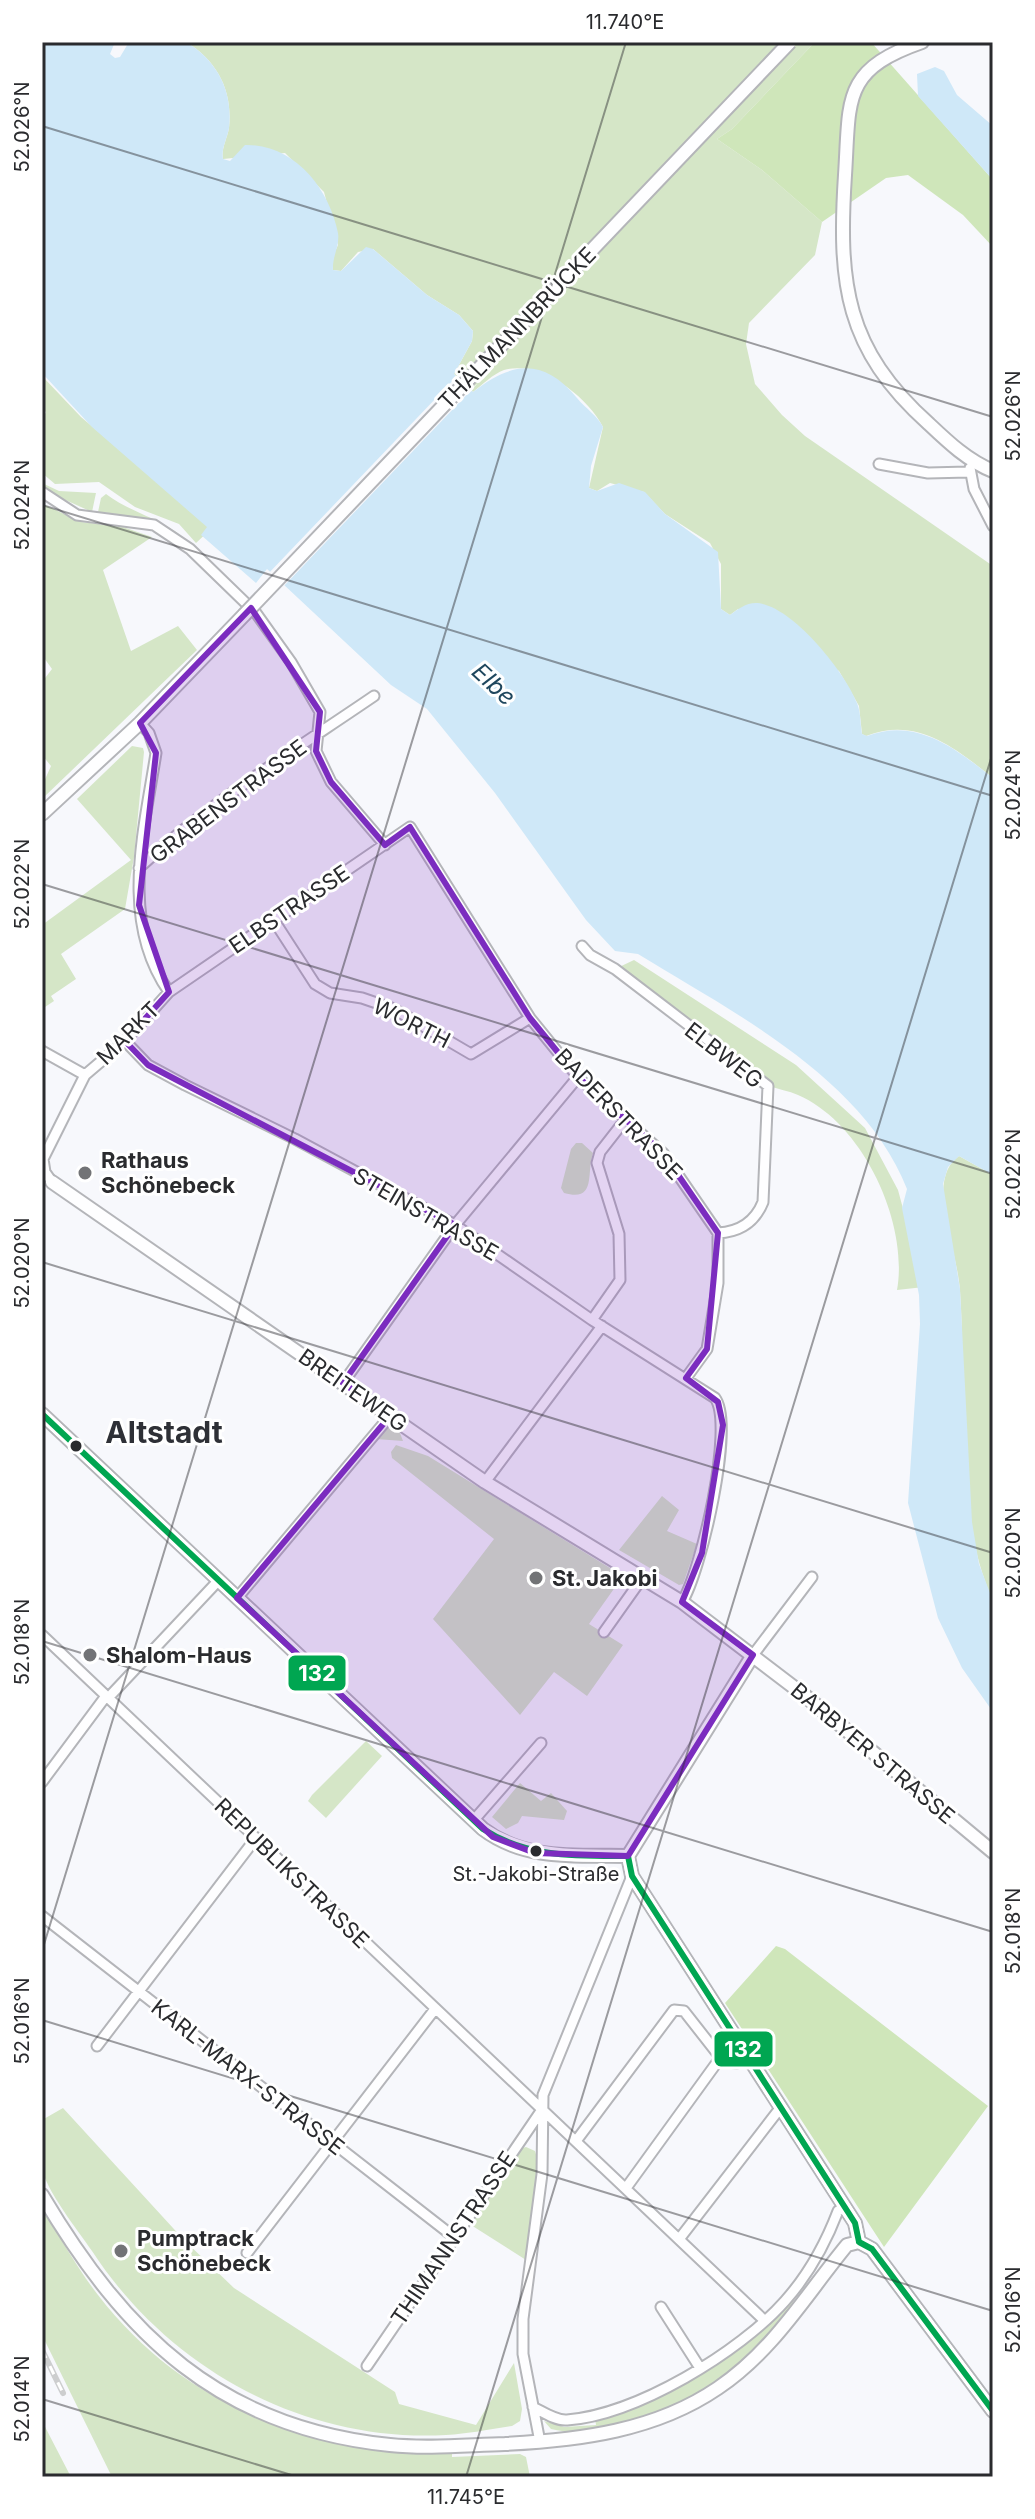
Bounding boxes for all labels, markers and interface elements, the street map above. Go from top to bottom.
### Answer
text: 11.740°E [586,10,664,34]
text: 52.026°N [10,81,34,173]
street label: THÄLMANNBRÜCKE [433,242,601,414]
text: 52.026°N [1001,370,1025,462]
text: 52.024°N [10,460,34,550]
water label: Elbe [466,657,522,711]
street label: GRABENSTRASSE [145,734,311,868]
text: 52.024°N [1001,750,1025,840]
text: 52.022°N [10,839,34,929]
street label: ELBSTRASSE [224,859,354,959]
street label: WORTH [369,993,455,1053]
street label: MARKT [91,996,165,1070]
street label: ELBWEG [680,1017,768,1093]
street label: BADERSTRASSE [550,1043,688,1185]
text: 52.022°N [1001,1129,1025,1219]
place label: Rathaus Schönebeck [101,1147,235,1198]
street label: STEINSTRASSE [349,1162,503,1266]
marker: Rathaus Schönebeck [76,1164,94,1182]
text: 52.020°N [10,1217,34,1309]
street label: BREITEWEG [294,1343,412,1437]
district label: Altstadt [105,1414,223,1450]
unlabelled marker [68,1438,84,1454]
text: 52.020°N [1001,1507,1025,1599]
place label: St. Jakobi [552,1565,658,1591]
marker: St. Jakobi [527,1569,545,1587]
text: 52.018°N [10,1599,34,1685]
place label: Shalom-Haus [106,1642,252,1668]
marker: Shalom-Haus [81,1646,99,1664]
line badge: 132 [287,1654,347,1692]
text: 132 [298,1660,336,1686]
street label: BARBYER STRASSE [786,1677,960,1829]
street label: REPUBLIKSTRASSE [210,1793,374,1953]
marker: St.-Jakobi-Straße [528,1843,544,1859]
place label: St.-Jakobi-Straße [452,1862,620,1886]
text: 52.018°N [1001,1888,1025,1974]
text: 52.016°N [10,1978,34,2064]
street label: KARL-MARX-STRASSE [146,1994,350,2160]
line badge: 132 [713,2030,774,2068]
text: 132 [724,2036,762,2062]
street label: THIMANNSTRASSE [385,2146,521,2330]
place label: Pumptrack Schönebeck [137,2225,271,2276]
marker: Pumptrack Schönebeck [112,2242,130,2260]
text: 52.016°N [1001,2267,1025,2353]
text: 52.014°N [10,2355,34,2443]
text: 11.745°E [427,2485,505,2509]

